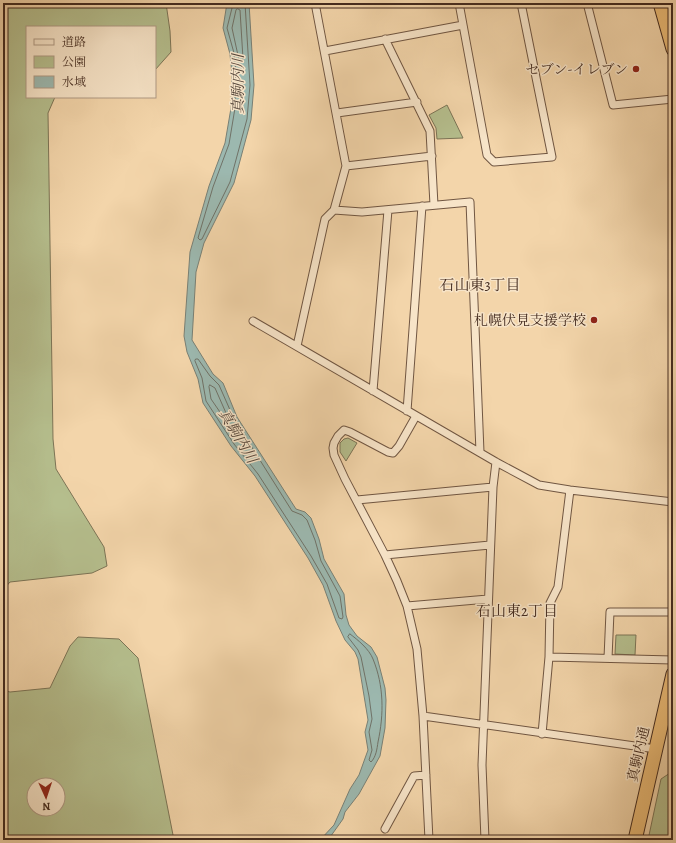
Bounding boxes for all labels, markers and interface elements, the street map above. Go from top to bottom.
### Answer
legend [26,26,156,98]
text: 道路 [62,34,86,50]
water label: 真駒内川 [228,52,248,114]
text: 公園 [62,54,86,70]
place label: セブン-イレブン [526,60,628,79]
marker: セブン-イレブン [631,64,641,74]
text: 水域 [62,74,86,90]
district label: 石山東3丁目 [439,275,521,295]
place label: 札幌伏見支援学校 [474,311,586,330]
marker: 札幌伏見支援学校 [589,315,599,325]
water label: 真駒内川 [214,405,263,469]
district label: 石山東2丁目 [476,601,558,621]
street label: 真駒内通 [623,725,654,784]
north arrow [26,777,66,817]
text: N [42,799,51,814]

